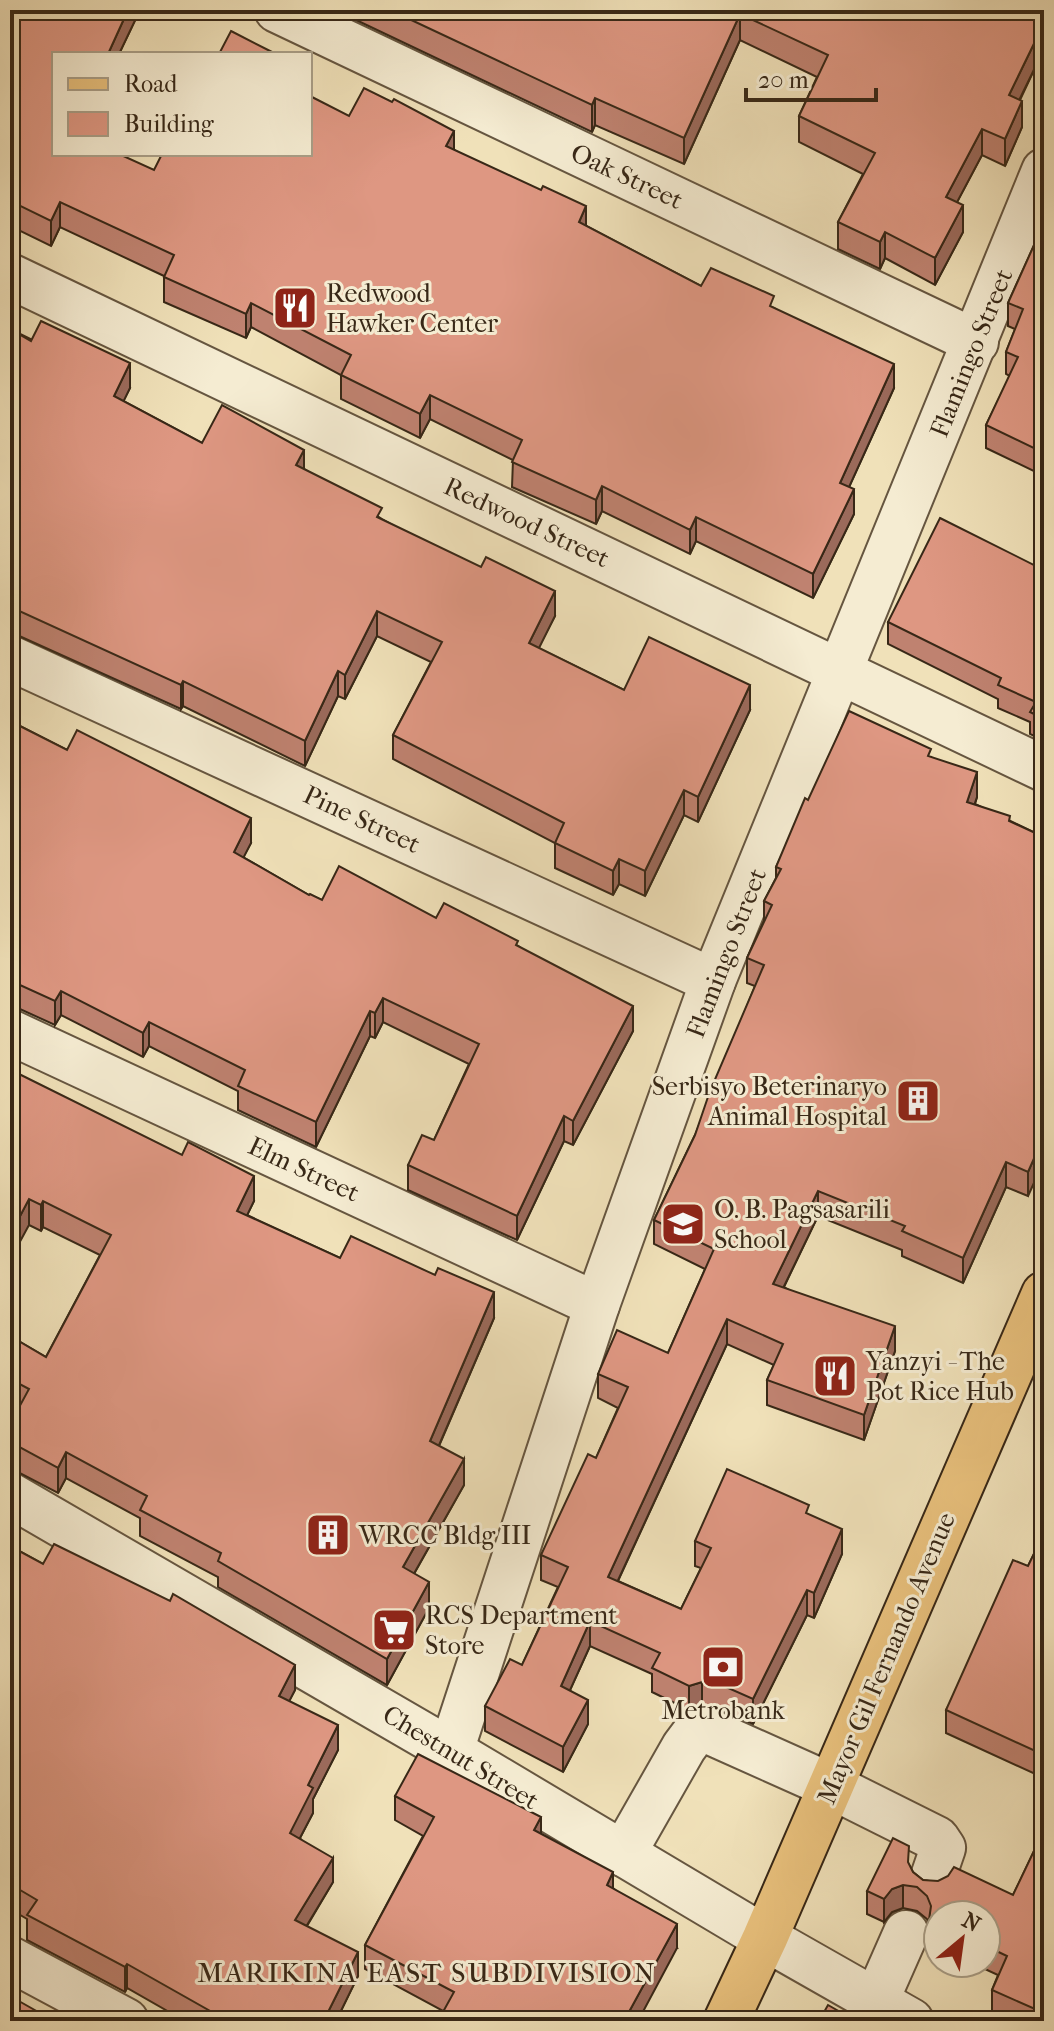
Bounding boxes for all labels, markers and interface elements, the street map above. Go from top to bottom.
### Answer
legend [52,52,312,156]
scale bar [746,52,876,102]
text: 20 m [758,66,809,94]
text: Road [124,70,178,98]
text: Building [124,110,215,138]
street label: Oak Street [566,137,688,216]
street label: Flamingo Street [924,264,1020,442]
place label: Redwood Hawker Center [326,278,498,339]
restaurant icon: Redwood Hawker Center [271,284,319,332]
street label: Redwood Street [439,471,615,575]
street label: Pine Street [298,779,426,860]
street label: Flamingo Street [680,863,773,1042]
place label: Serbisyo Beterinaryo Animal Hospital [652,1071,887,1132]
building icon: Serbisyo Beterinaryo Animal Hospital [894,1077,942,1125]
street label: Elm Street [243,1130,365,1209]
place label: O. B. Pagsasarili School [714,1194,890,1255]
school or university icon: O. B. Pagsasarili School [659,1200,707,1248]
place label: Yanzyi - The Pot Rice Hub [865,1346,1014,1407]
restaurant icon: Yanzyi - The Pot Rice Hub [811,1352,859,1400]
street label: Mayor Gil Fernando Avenue [811,1508,962,1809]
building icon: WRCC Bldg III [304,1511,352,1559]
place label: WRCC Bldg III [358,1520,531,1551]
place label: RCS Department Store [425,1600,618,1661]
supermarket icon: RCS Department Store [370,1606,418,1654]
bank icon: Metrobank [699,1643,747,1691]
place label: Metrobank [661,1695,785,1726]
street label: Chestnut Street [377,1699,545,1817]
north arrow [922,1899,1002,1979]
text: N [958,1907,985,1938]
district label: MARIKINA EAST SUBDIVISION [197,1956,657,1989]

